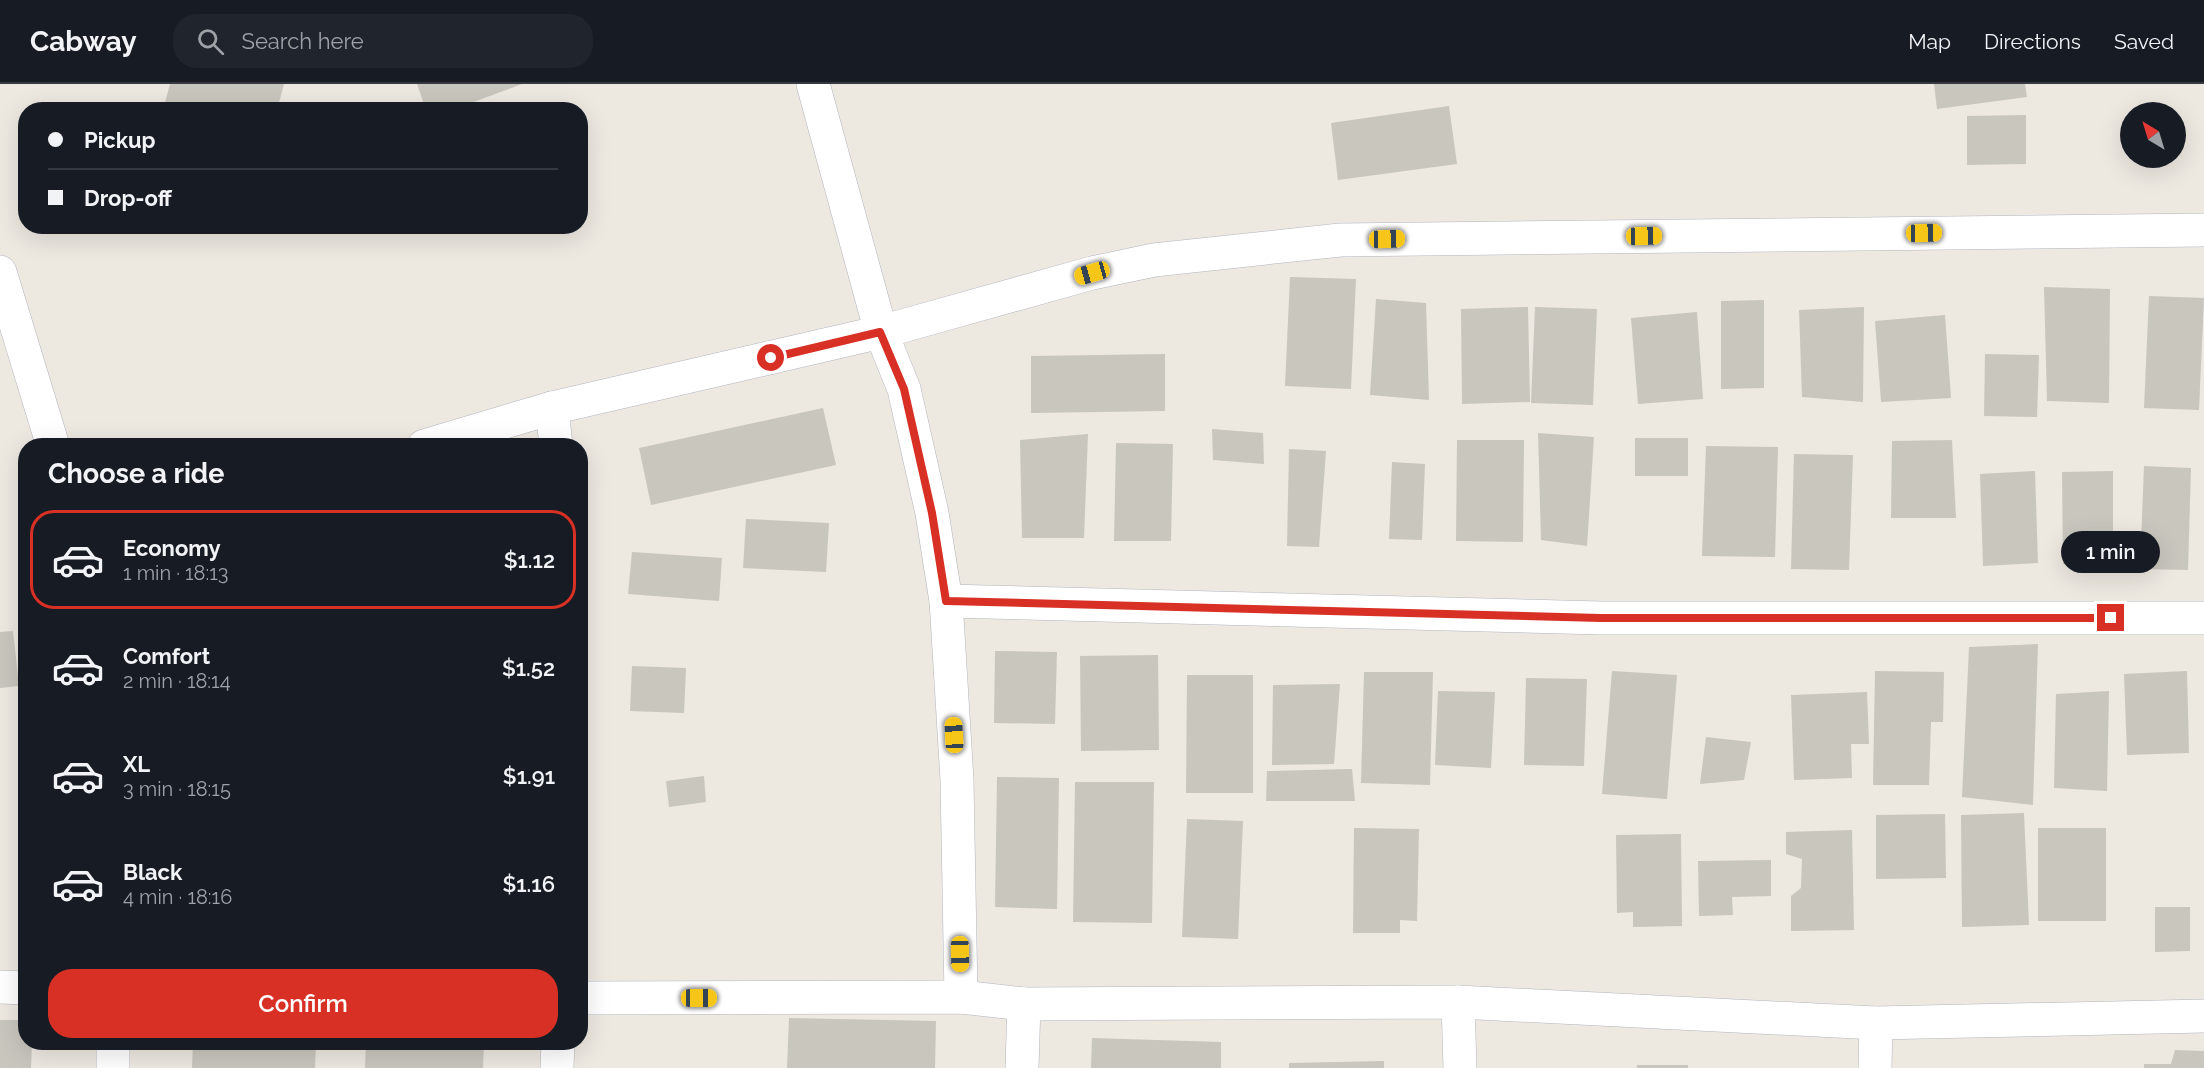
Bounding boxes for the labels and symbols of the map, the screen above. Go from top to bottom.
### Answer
north arrow [2120,102,2186,168]
car [1906,224,1942,242]
car [1626,227,1662,245]
car [1369,230,1405,248]
car [1072,259,1112,287]
route start [757,344,784,371]
callout: 1 min [2062,531,2160,573]
route end [2097,604,2124,631]
car [944,717,964,753]
car [951,936,969,972]
car [681,989,717,1007]

